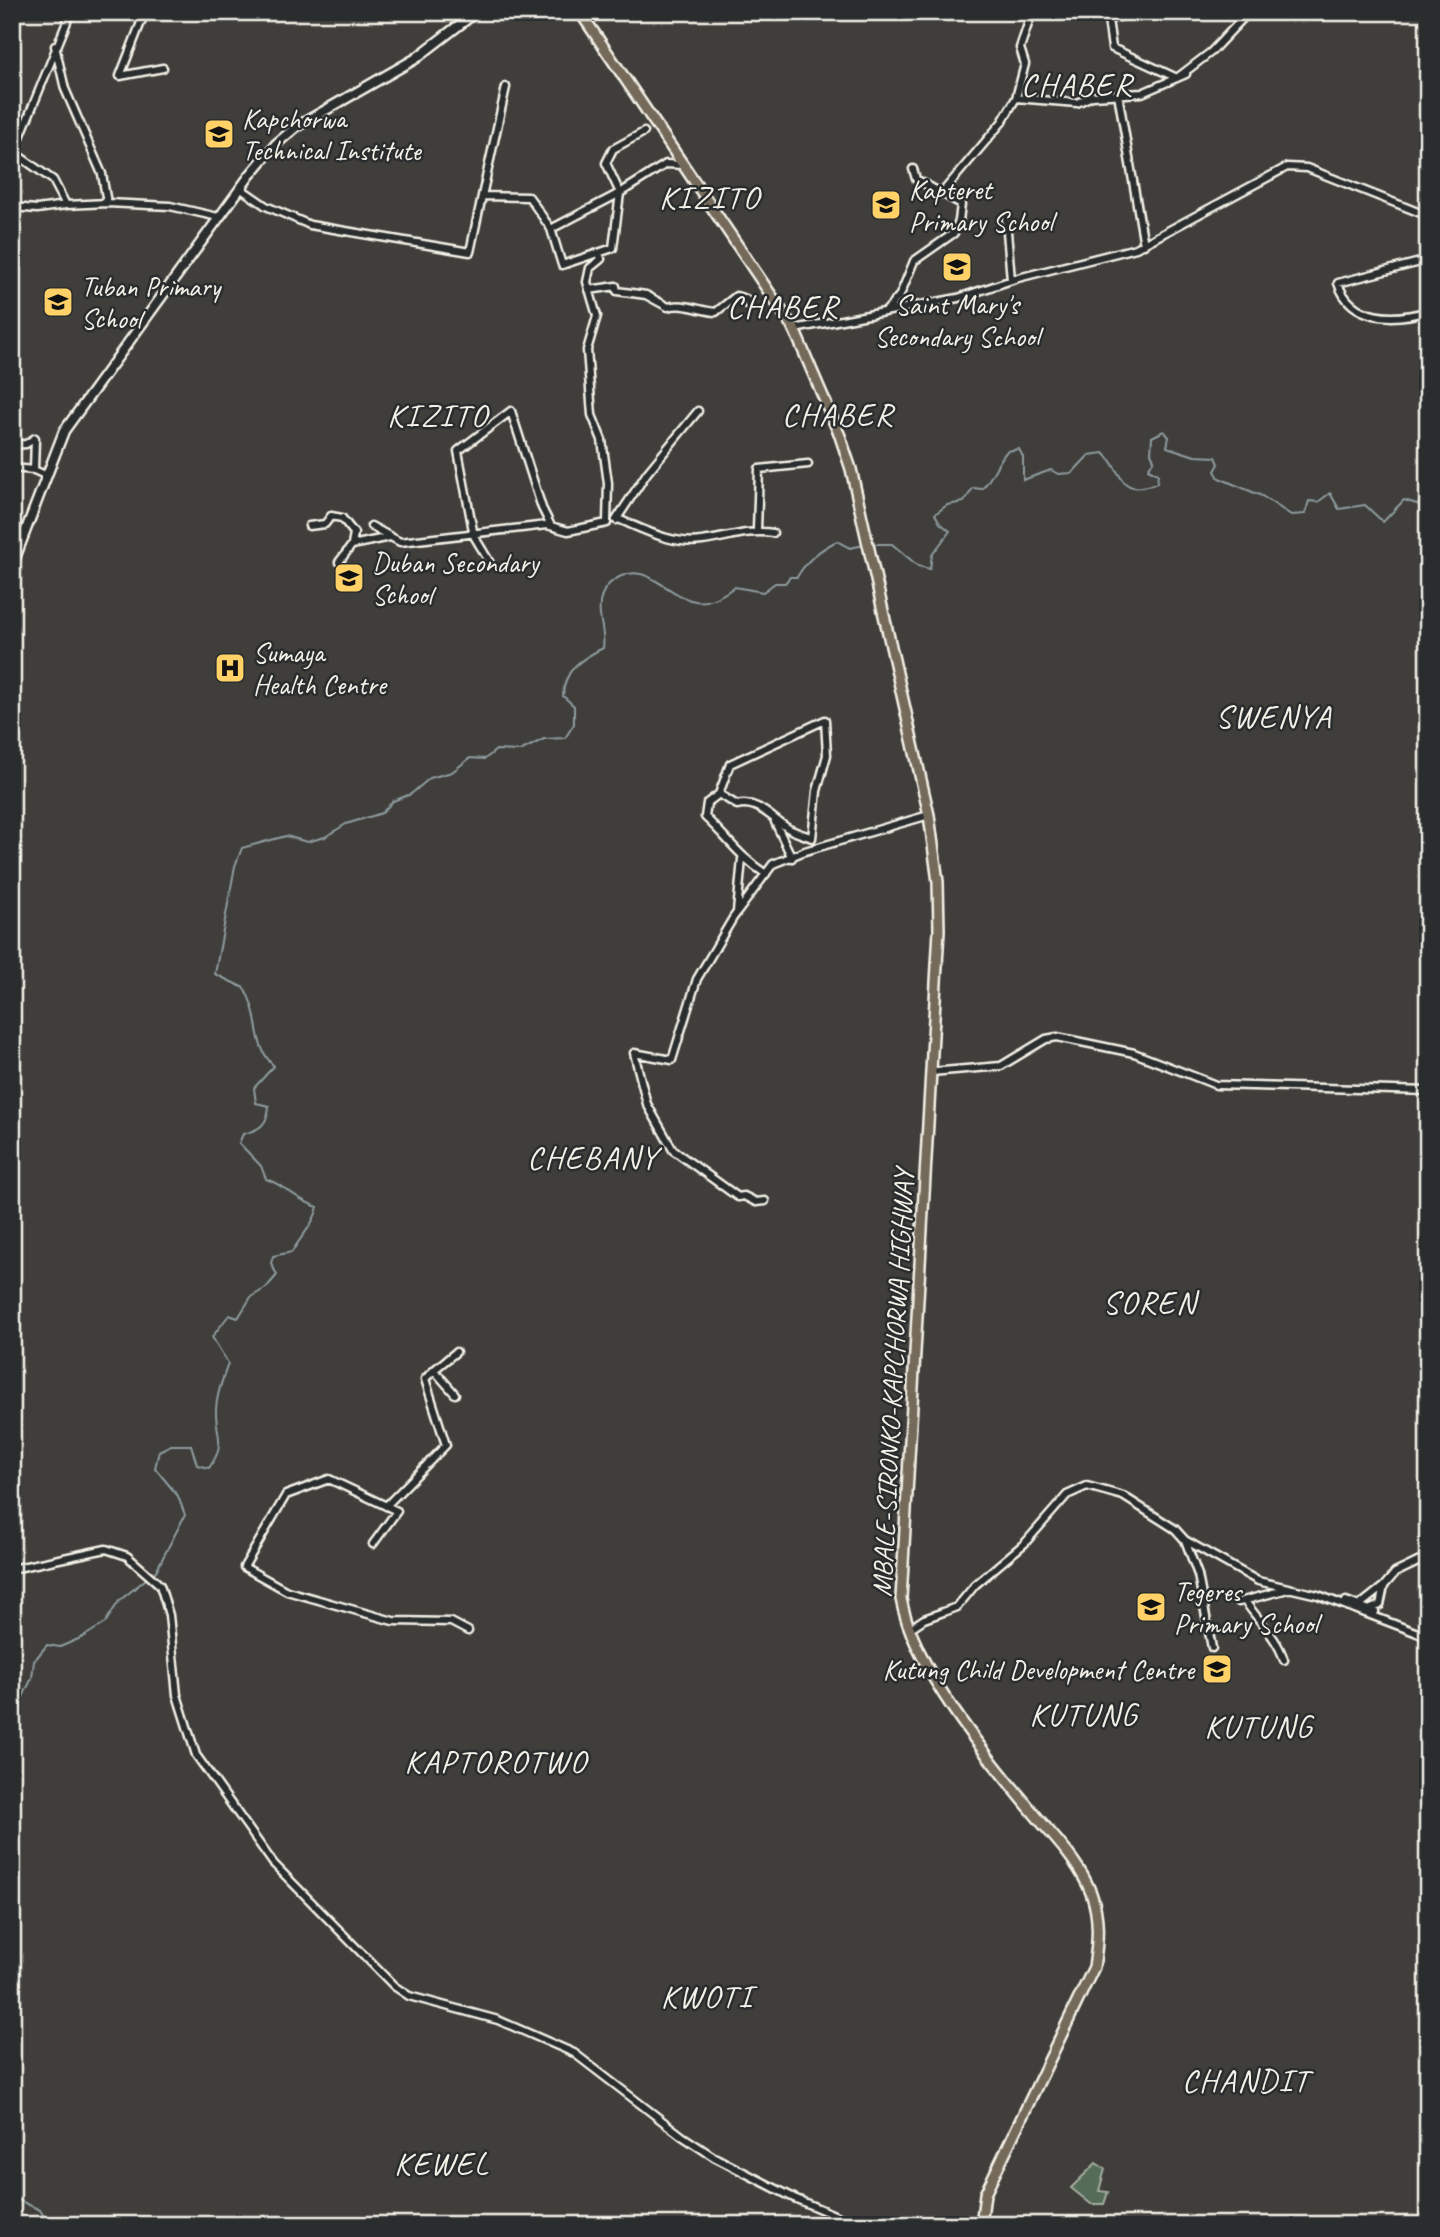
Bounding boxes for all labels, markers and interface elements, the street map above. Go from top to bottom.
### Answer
district label: CHABER [1021,64,1135,105]
place label: Kapchorwa Technical Institute [242,101,423,168]
school or university icon: Kapchorwa Technical Institute [202,117,236,151]
place label: Kapteret Primary School [909,172,1058,239]
district label: KIZITO [659,177,762,218]
school or university icon: Kapteret Primary School [869,188,903,222]
school or university icon: Saint Mary's Secondary School [940,250,974,284]
place label: Tuban Primary School [81,269,222,336]
school or university icon: Tuban Primary School [41,285,75,319]
district label: CHABER [727,286,841,327]
place label: Saint Mary's Secondary School [874,287,1045,354]
district label: CHABER [782,394,896,435]
district label: KIZITO [387,395,490,436]
place label: Duban Secondary School [372,545,541,612]
school or university icon: Duban Secondary School [332,561,366,595]
place label: Sumaya Health Centre [253,635,388,702]
hospital icon: Sumaya Health Centre [213,651,247,685]
district label: SWENYA [1216,696,1332,737]
district label: CHEBANY [527,1137,663,1178]
street label: MBALE-SIRONKO-KAPCHORWA HIGHWAY [864,1164,921,1598]
district label: SOREN [1103,1282,1200,1323]
place label: Tegeres Primary School [1174,1574,1323,1641]
school or university icon: Tegeres Primary School [1134,1590,1168,1624]
place label: Kutung Child Development Centre [883,1652,1196,1687]
school or university icon: Kutung Child Development Centre [1200,1652,1234,1686]
district label: KUTUNG [1030,1694,1140,1735]
district label: KUTUNG [1205,1706,1315,1747]
district label: KAPTOROTWO [404,1741,589,1782]
district label: KWOTI [661,1976,758,2017]
district label: CHANDIT [1182,2060,1314,2101]
district label: KEWEL [394,2143,490,2184]

